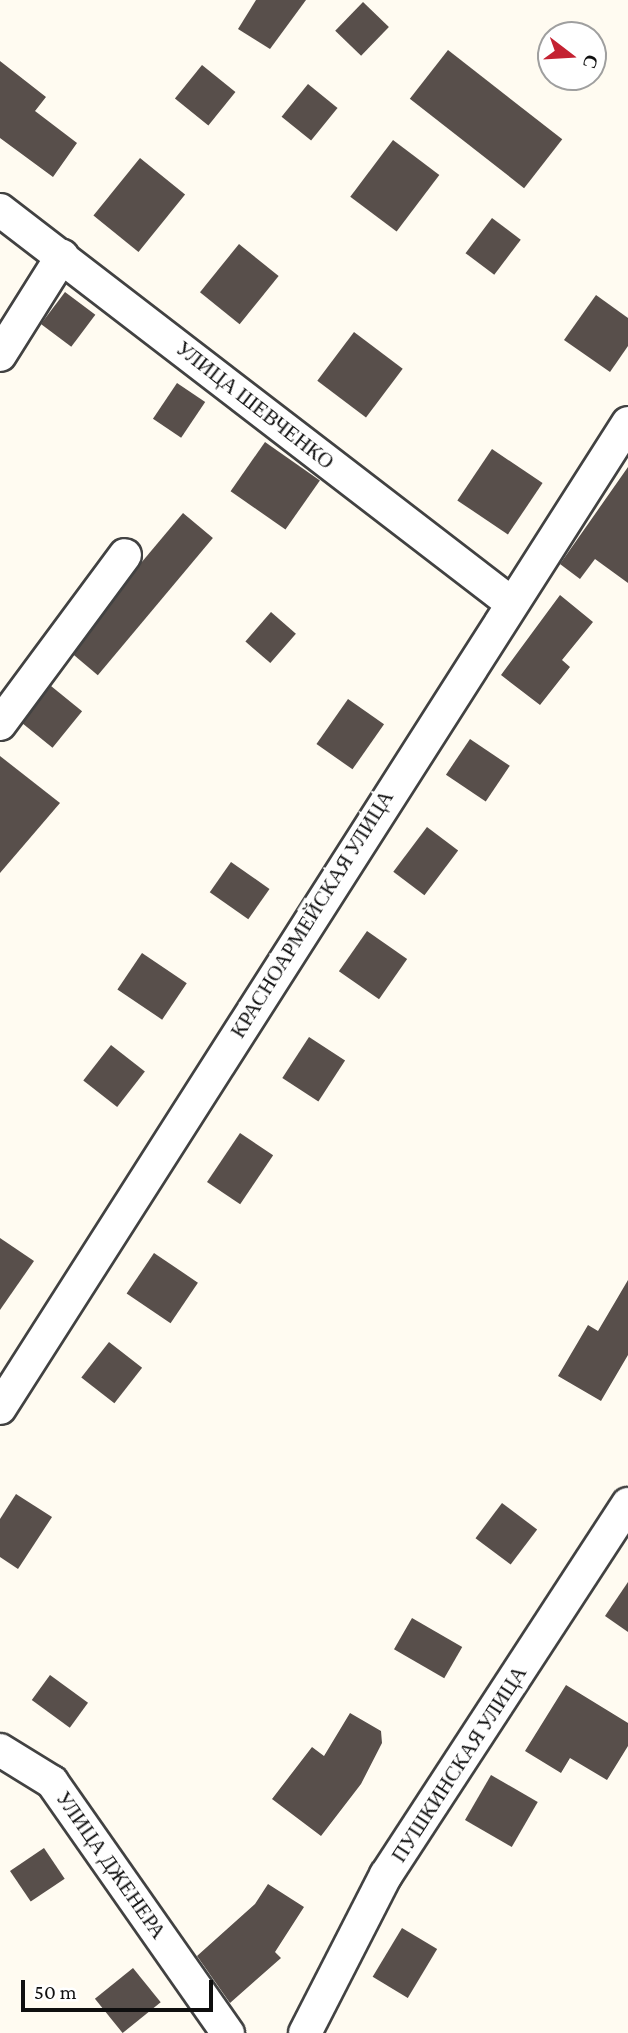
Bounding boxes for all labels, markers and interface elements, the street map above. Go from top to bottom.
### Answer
north arrow [537,21,607,91]
text: С [579,52,603,71]
street label: УЛИЦА ШЕВЧЕНКО [171,336,339,474]
street label: КРАСНОАРМЕЙСКАЯ УЛИЦА [225,786,399,1042]
street label: ПУШКИНСКАЯ УЛИЦА [386,1661,532,1867]
street label: УЛИЦА ДЖЕНЕРА [51,1786,171,1944]
scale bar [24,1966,217,2010]
text: 50 m [34,1980,77,2004]

